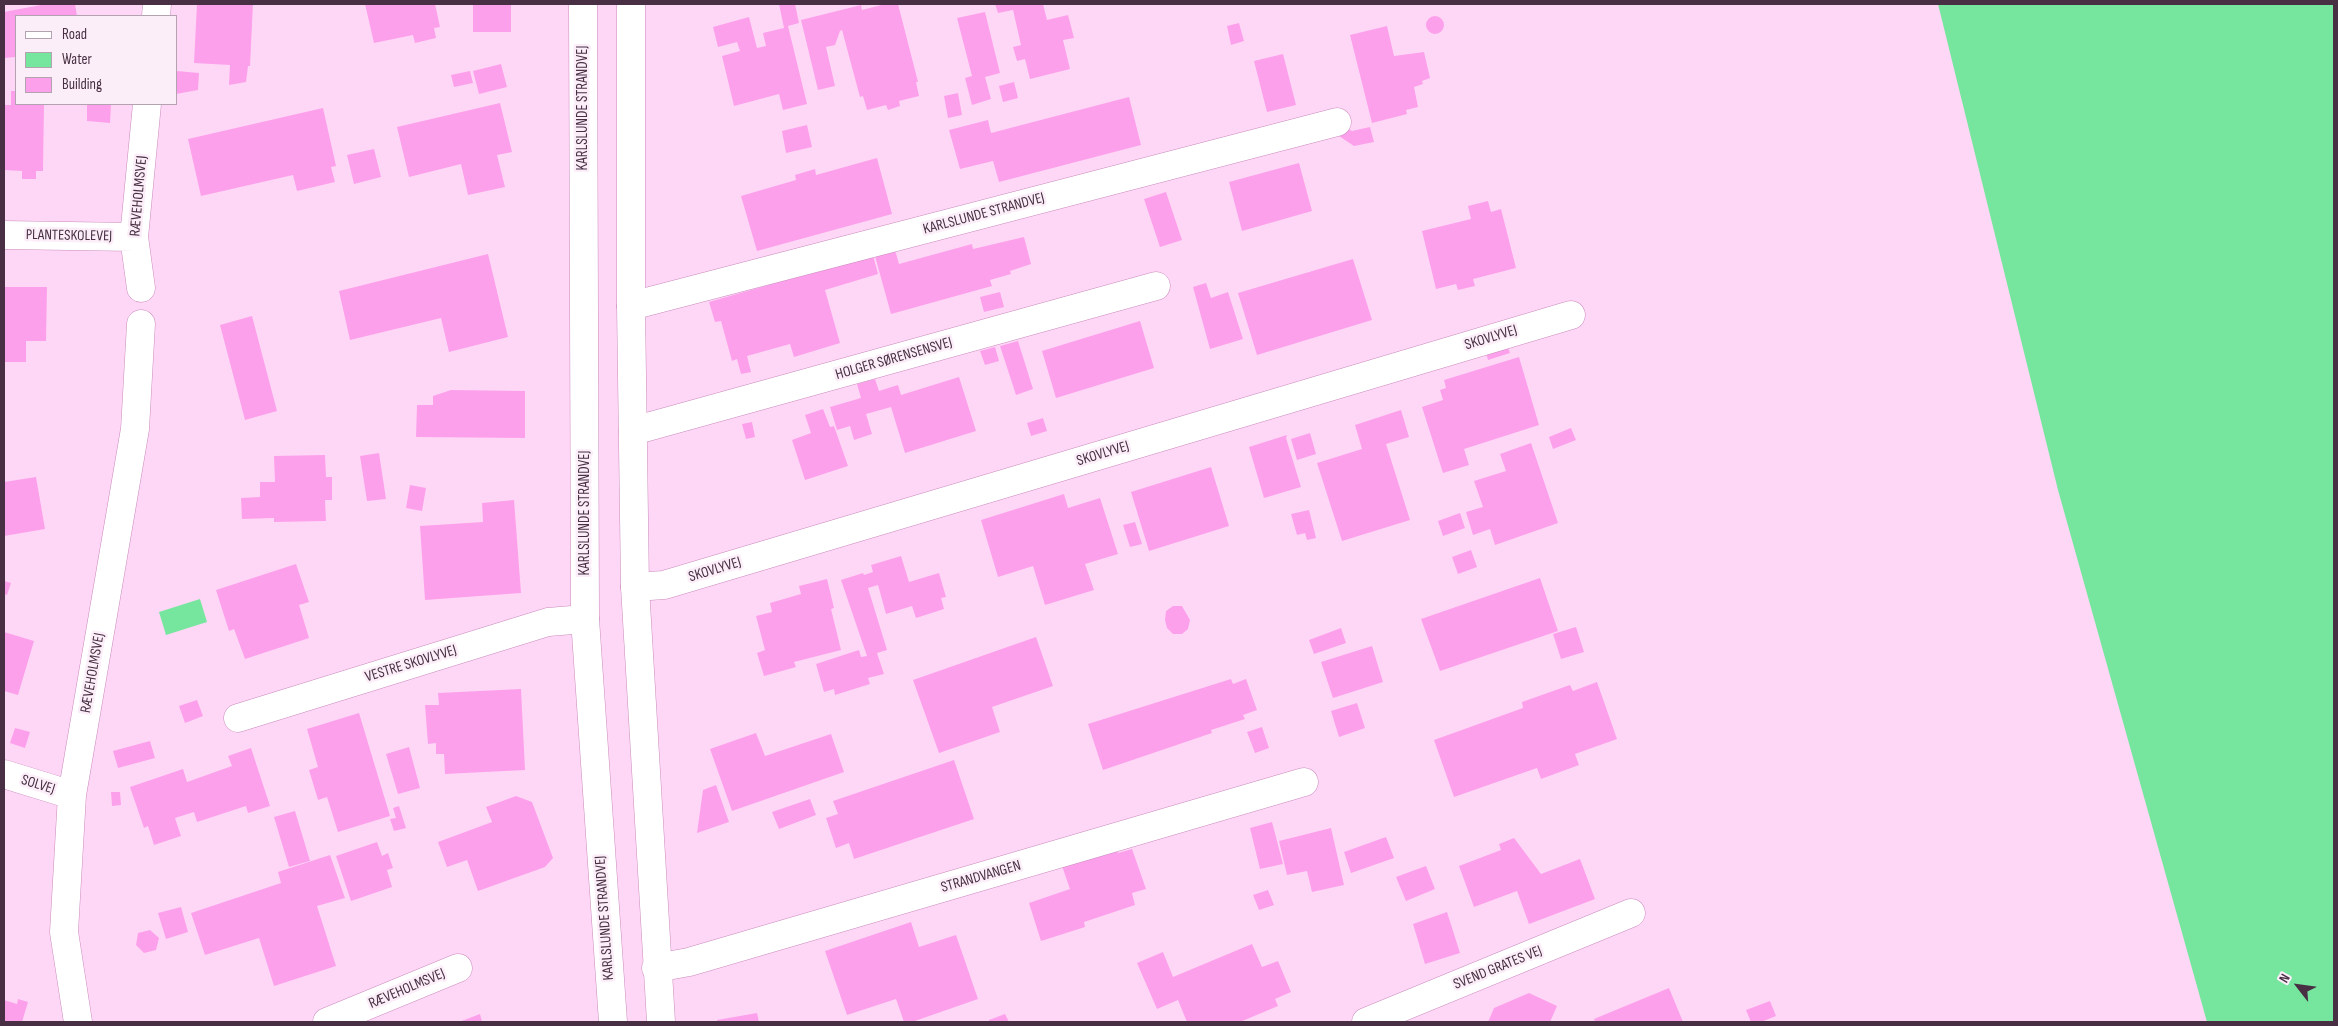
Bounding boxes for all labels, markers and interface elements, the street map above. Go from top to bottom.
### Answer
legend [15,15,178,105]
text: Road [62,25,87,44]
street label: KARLSLUNDE STRANDVEJ [574,46,592,170]
text: Water [62,50,92,69]
text: Building [62,75,102,94]
street label: RÆVEHOLMSVEJ [127,155,151,237]
street label: KARLSLUNDE STRANDVEJ [921,189,1047,239]
street label: PLANTESKOLEVEJ [26,226,112,246]
street label: SKOVLYVEJ [1463,322,1519,354]
street label: HOLGER SØRENSENSVEJ [834,334,954,384]
street label: SKOVLYVEJ [1075,438,1131,470]
street label: KARLSLUNDE STRANDVEJ [576,451,594,575]
street label: SKOVLYVEJ [687,554,743,586]
street label: RÆVEHOLMSVEJ [77,632,109,714]
street label: VESTRE SKOVLYVEJ [363,642,459,686]
street label: SOLVEJ [19,771,57,799]
street label: KARLSLUNDE STRANDVEJ [592,855,618,981]
street label: STRANDVANGEN [939,857,1023,897]
street label: SVEND GRATES VEJ [1451,942,1545,994]
north arrow [2273,961,2323,1011]
street label: RÆVEHOLMSVEJ [366,965,448,1013]
text: N [2275,971,2294,986]

